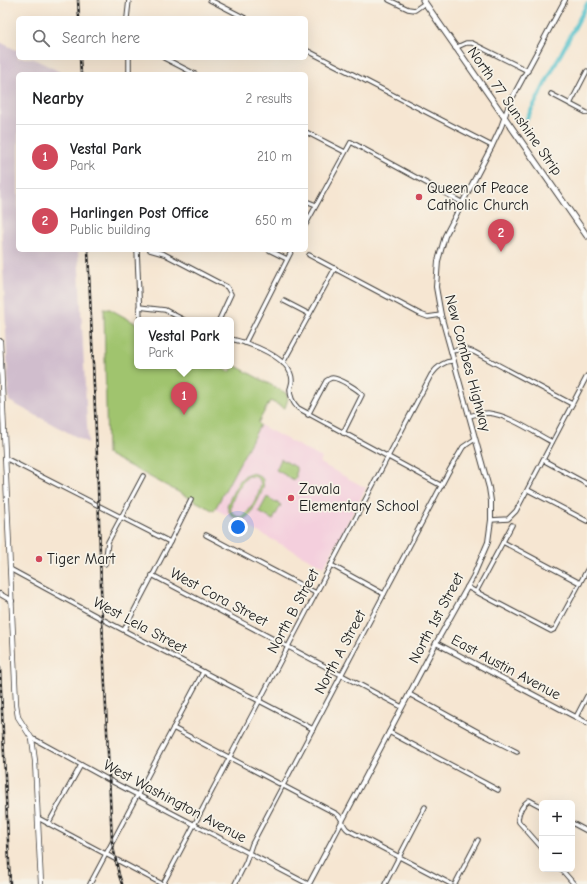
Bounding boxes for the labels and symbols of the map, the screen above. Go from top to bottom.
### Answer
street label: North 77 Sunshine Strip [464,43,566,179]
place label: Queen of Peace Catholic Church [427,179,529,214]
marker: Queen of Peace Catholic Church [414,192,424,202]
pin: 2 [488,219,514,252]
street label: New Combes Highway [441,293,495,434]
pin: 1 [171,382,197,415]
place label: Zavala Elementary School [299,480,419,515]
marker: Zavala Elementary School [286,493,296,503]
your location [228,517,248,537]
place label: Tiger Mart [47,550,116,568]
marker: Tiger Mart [34,554,44,564]
street label: West Cora Street [167,564,272,631]
street label: North B Street [263,565,323,656]
street label: North 1st Street [405,569,468,666]
street label: West Lela Street [90,593,190,658]
street label: North A Street [310,606,370,697]
street label: East Austin Avenue [448,631,564,704]
street label: West Washington Avenue [100,756,250,847]

